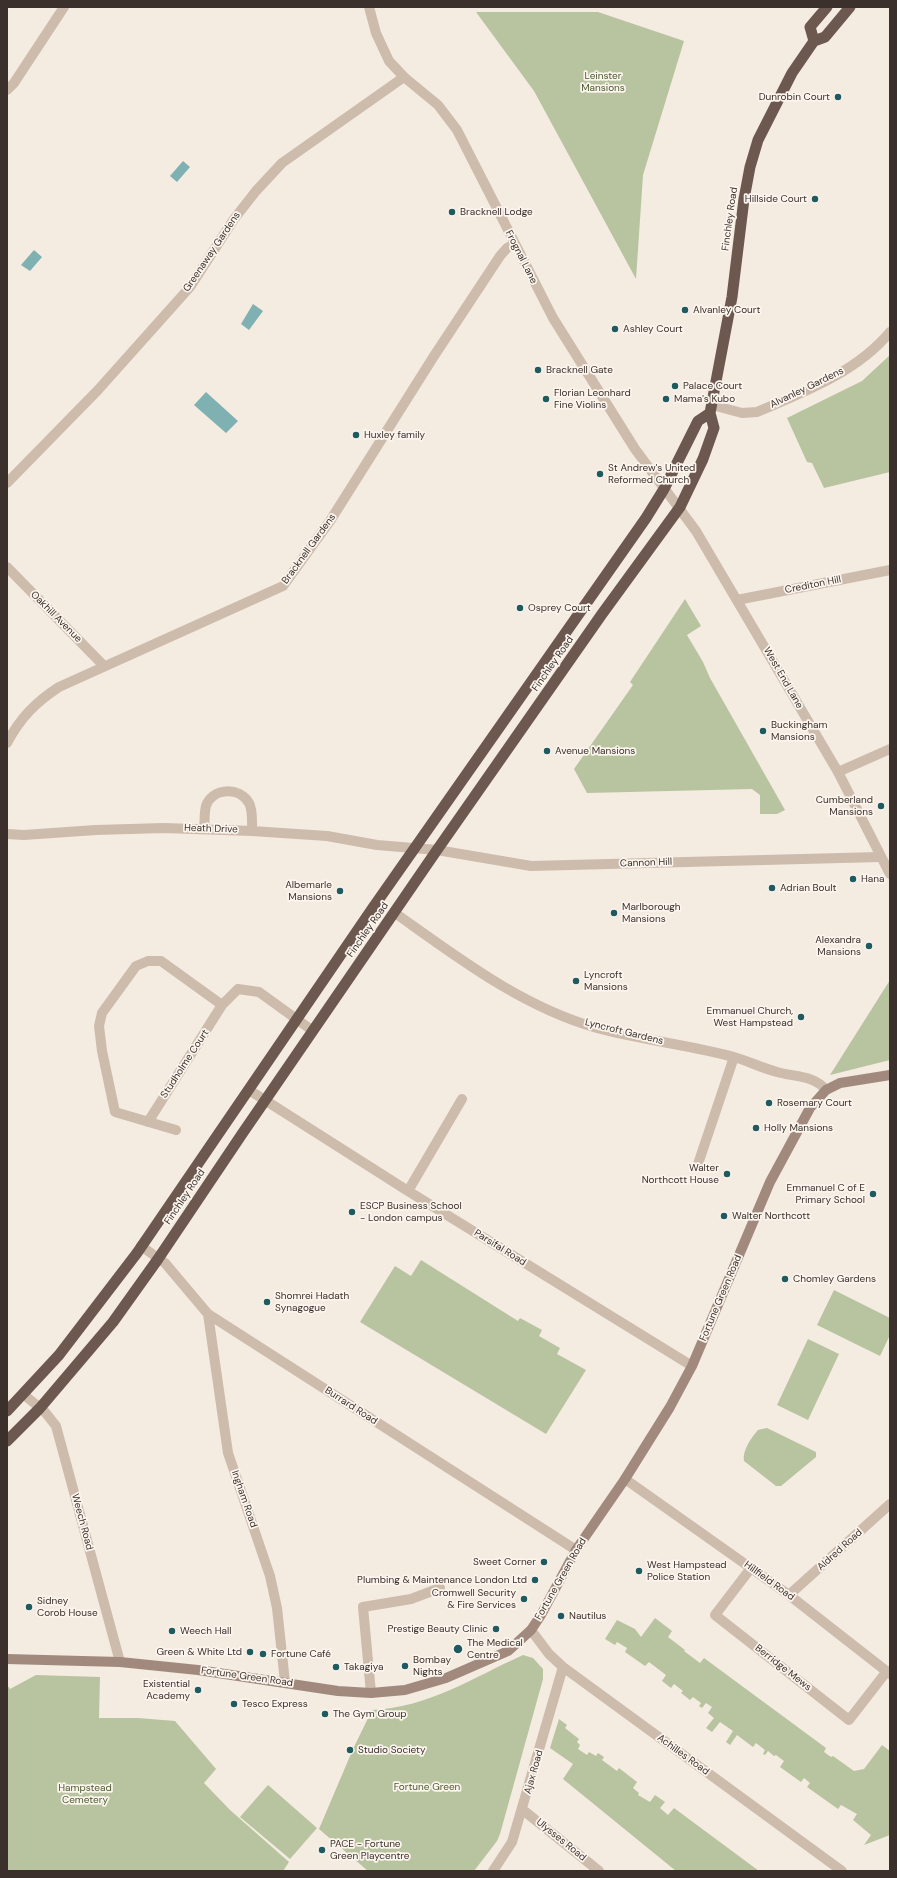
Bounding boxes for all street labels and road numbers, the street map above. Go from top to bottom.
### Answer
street label: Finchley Road [720,186,740,252]
street label: Greenaway Gardens [181,210,243,294]
street label: Frognal Lane [502,228,540,286]
street label: Alvanley Gardens [768,365,846,411]
street label: Bracknell Gardens [280,512,338,586]
street label: Crediton Hill [784,574,842,596]
street label: Oakhill Avenue [28,589,84,645]
street label: Finchley Road [530,634,576,694]
street label: West End Lane [761,645,805,711]
street label: Heath Drive [184,822,238,836]
street label: Cannon Hill [620,856,672,870]
street label: Finchley Road [345,900,391,960]
street label: Lyncroft Gardens [584,1016,664,1048]
street label: Studholme Court [158,1027,212,1101]
street label: Finchley Road [162,1167,208,1227]
street label: Parsifal Road [472,1227,528,1269]
street label: Fortune Green Road [697,1253,745,1343]
street label: Burrard Road [322,1385,380,1427]
street label: Ingham Road [229,1469,259,1529]
street label: Weech Road [69,1492,95,1552]
street label: Aldred Road [815,1527,865,1573]
street label: Fortune Green Road [533,1536,589,1622]
street label: Hillfield Road [741,1559,797,1603]
street label: Berridge Mews [752,1642,814,1694]
street label: Fortune Green Road [200,1665,294,1689]
street label: Achilles Road [655,1732,711,1778]
street label: Ajax Road [522,1749,546,1795]
street label: Ulysses Road [534,1816,588,1864]

